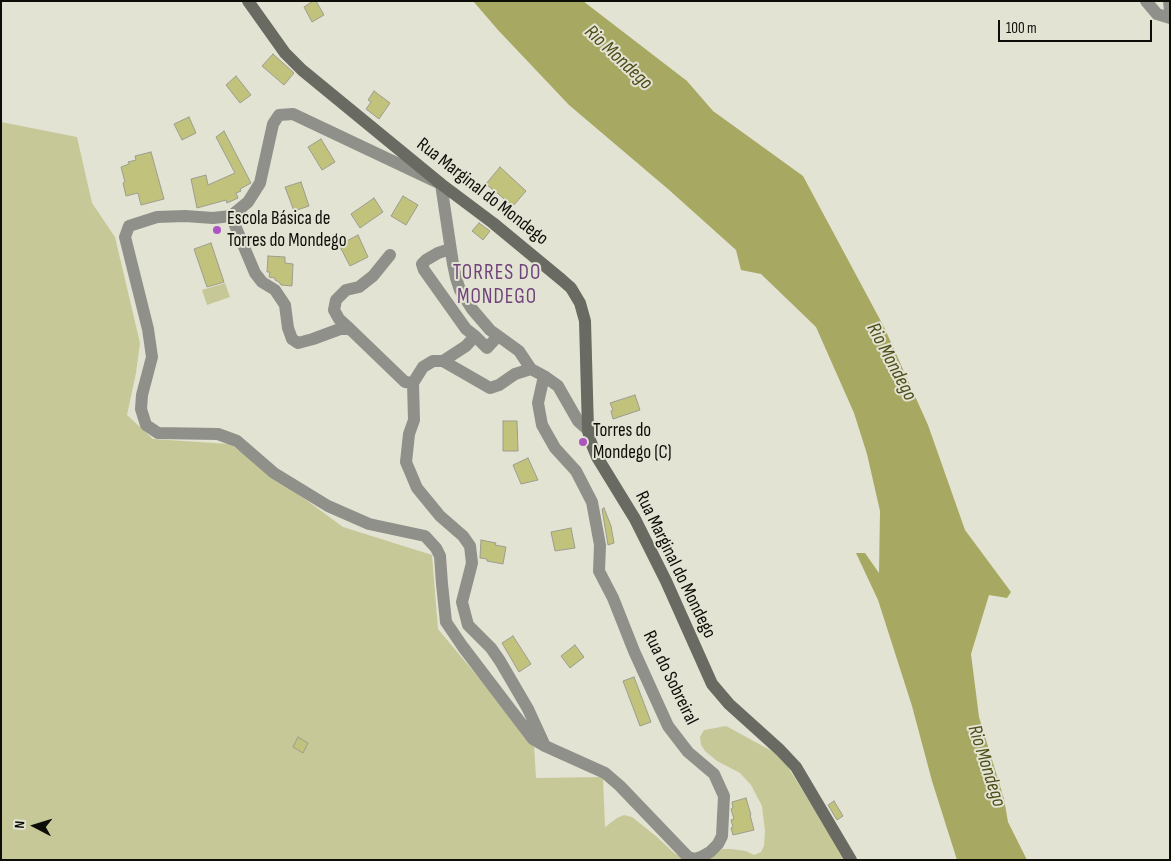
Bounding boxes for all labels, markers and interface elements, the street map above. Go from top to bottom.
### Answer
scale bar [1001,10,1155,42]
text: 100 m [1006,19,1037,38]
water label: Rio Mondego [579,20,657,96]
street label: Rua Marginal do Mondego [412,134,552,250]
place label: Escola Básica de Torres do Mondego [227,208,347,252]
marker: Escola Básica de Torres do Mondego [211,224,223,236]
district label: TORRES DO MONDEGO [452,261,542,311]
water label: Rio Mondego [861,319,921,405]
place label: Torres do Mondego (C) [593,420,672,464]
marker: Torres do Mondego (C) [577,436,589,448]
street label: Rua Marginal do Mondego [630,488,720,642]
street label: Rua do Sobreiral [637,627,703,729]
water label: Rio Mondego [962,722,1010,810]
north arrow [10,801,60,851]
text: N [11,820,28,829]

